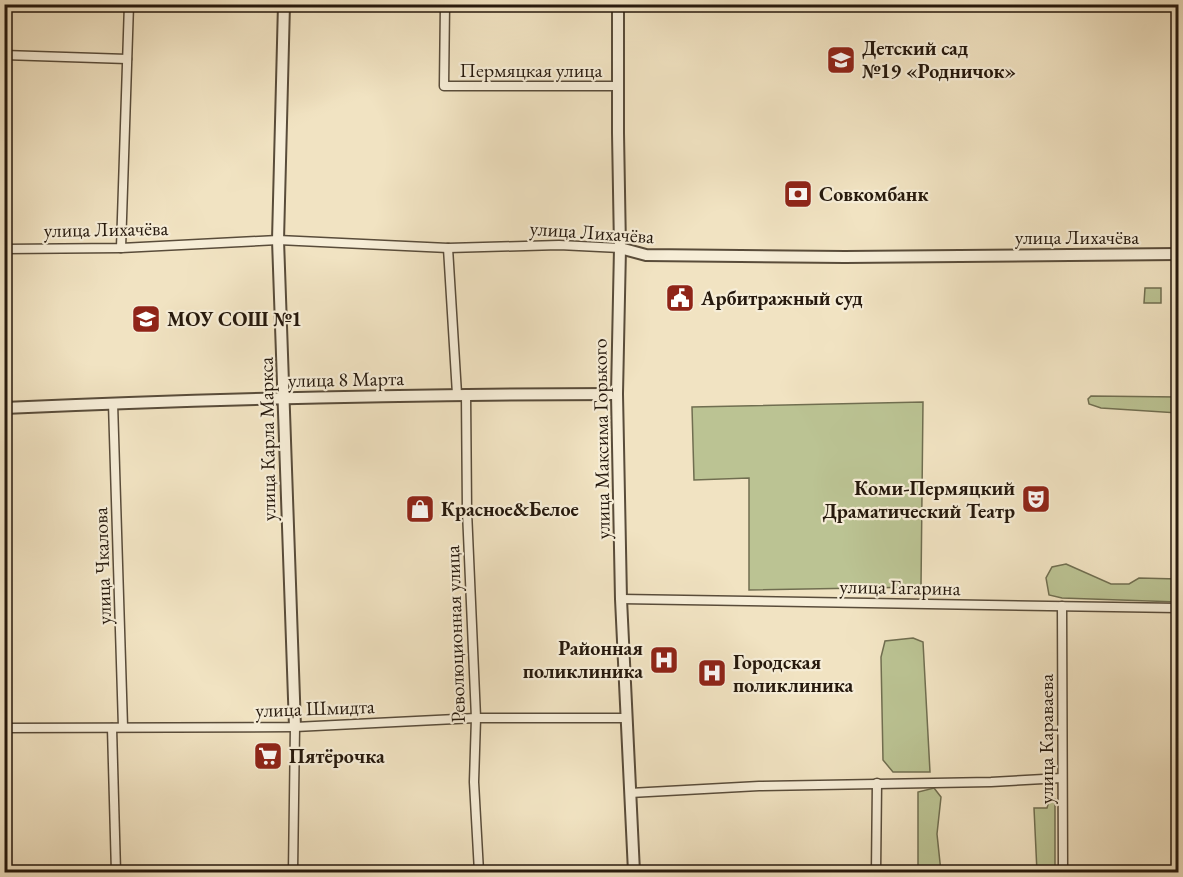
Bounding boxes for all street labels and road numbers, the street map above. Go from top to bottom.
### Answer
street label: Пермяцкая улица [459,57,603,83]
street label: улица Лихачёва [43,215,169,243]
street label: улица Лихачёва [529,215,655,249]
street label: улица Лихачёва [1015,224,1139,250]
street label: улица Максима Горького [586,338,616,540]
street label: улица Карла Маркса [253,357,281,521]
street label: улица 8 Марта [288,365,404,393]
street label: улица Чкалова [87,507,117,625]
street label: Революционная улица [439,545,471,723]
street label: улица Гагарина [839,573,961,601]
street label: улица Караваева [1033,674,1059,804]
street label: улица Шмидта [255,693,375,723]

